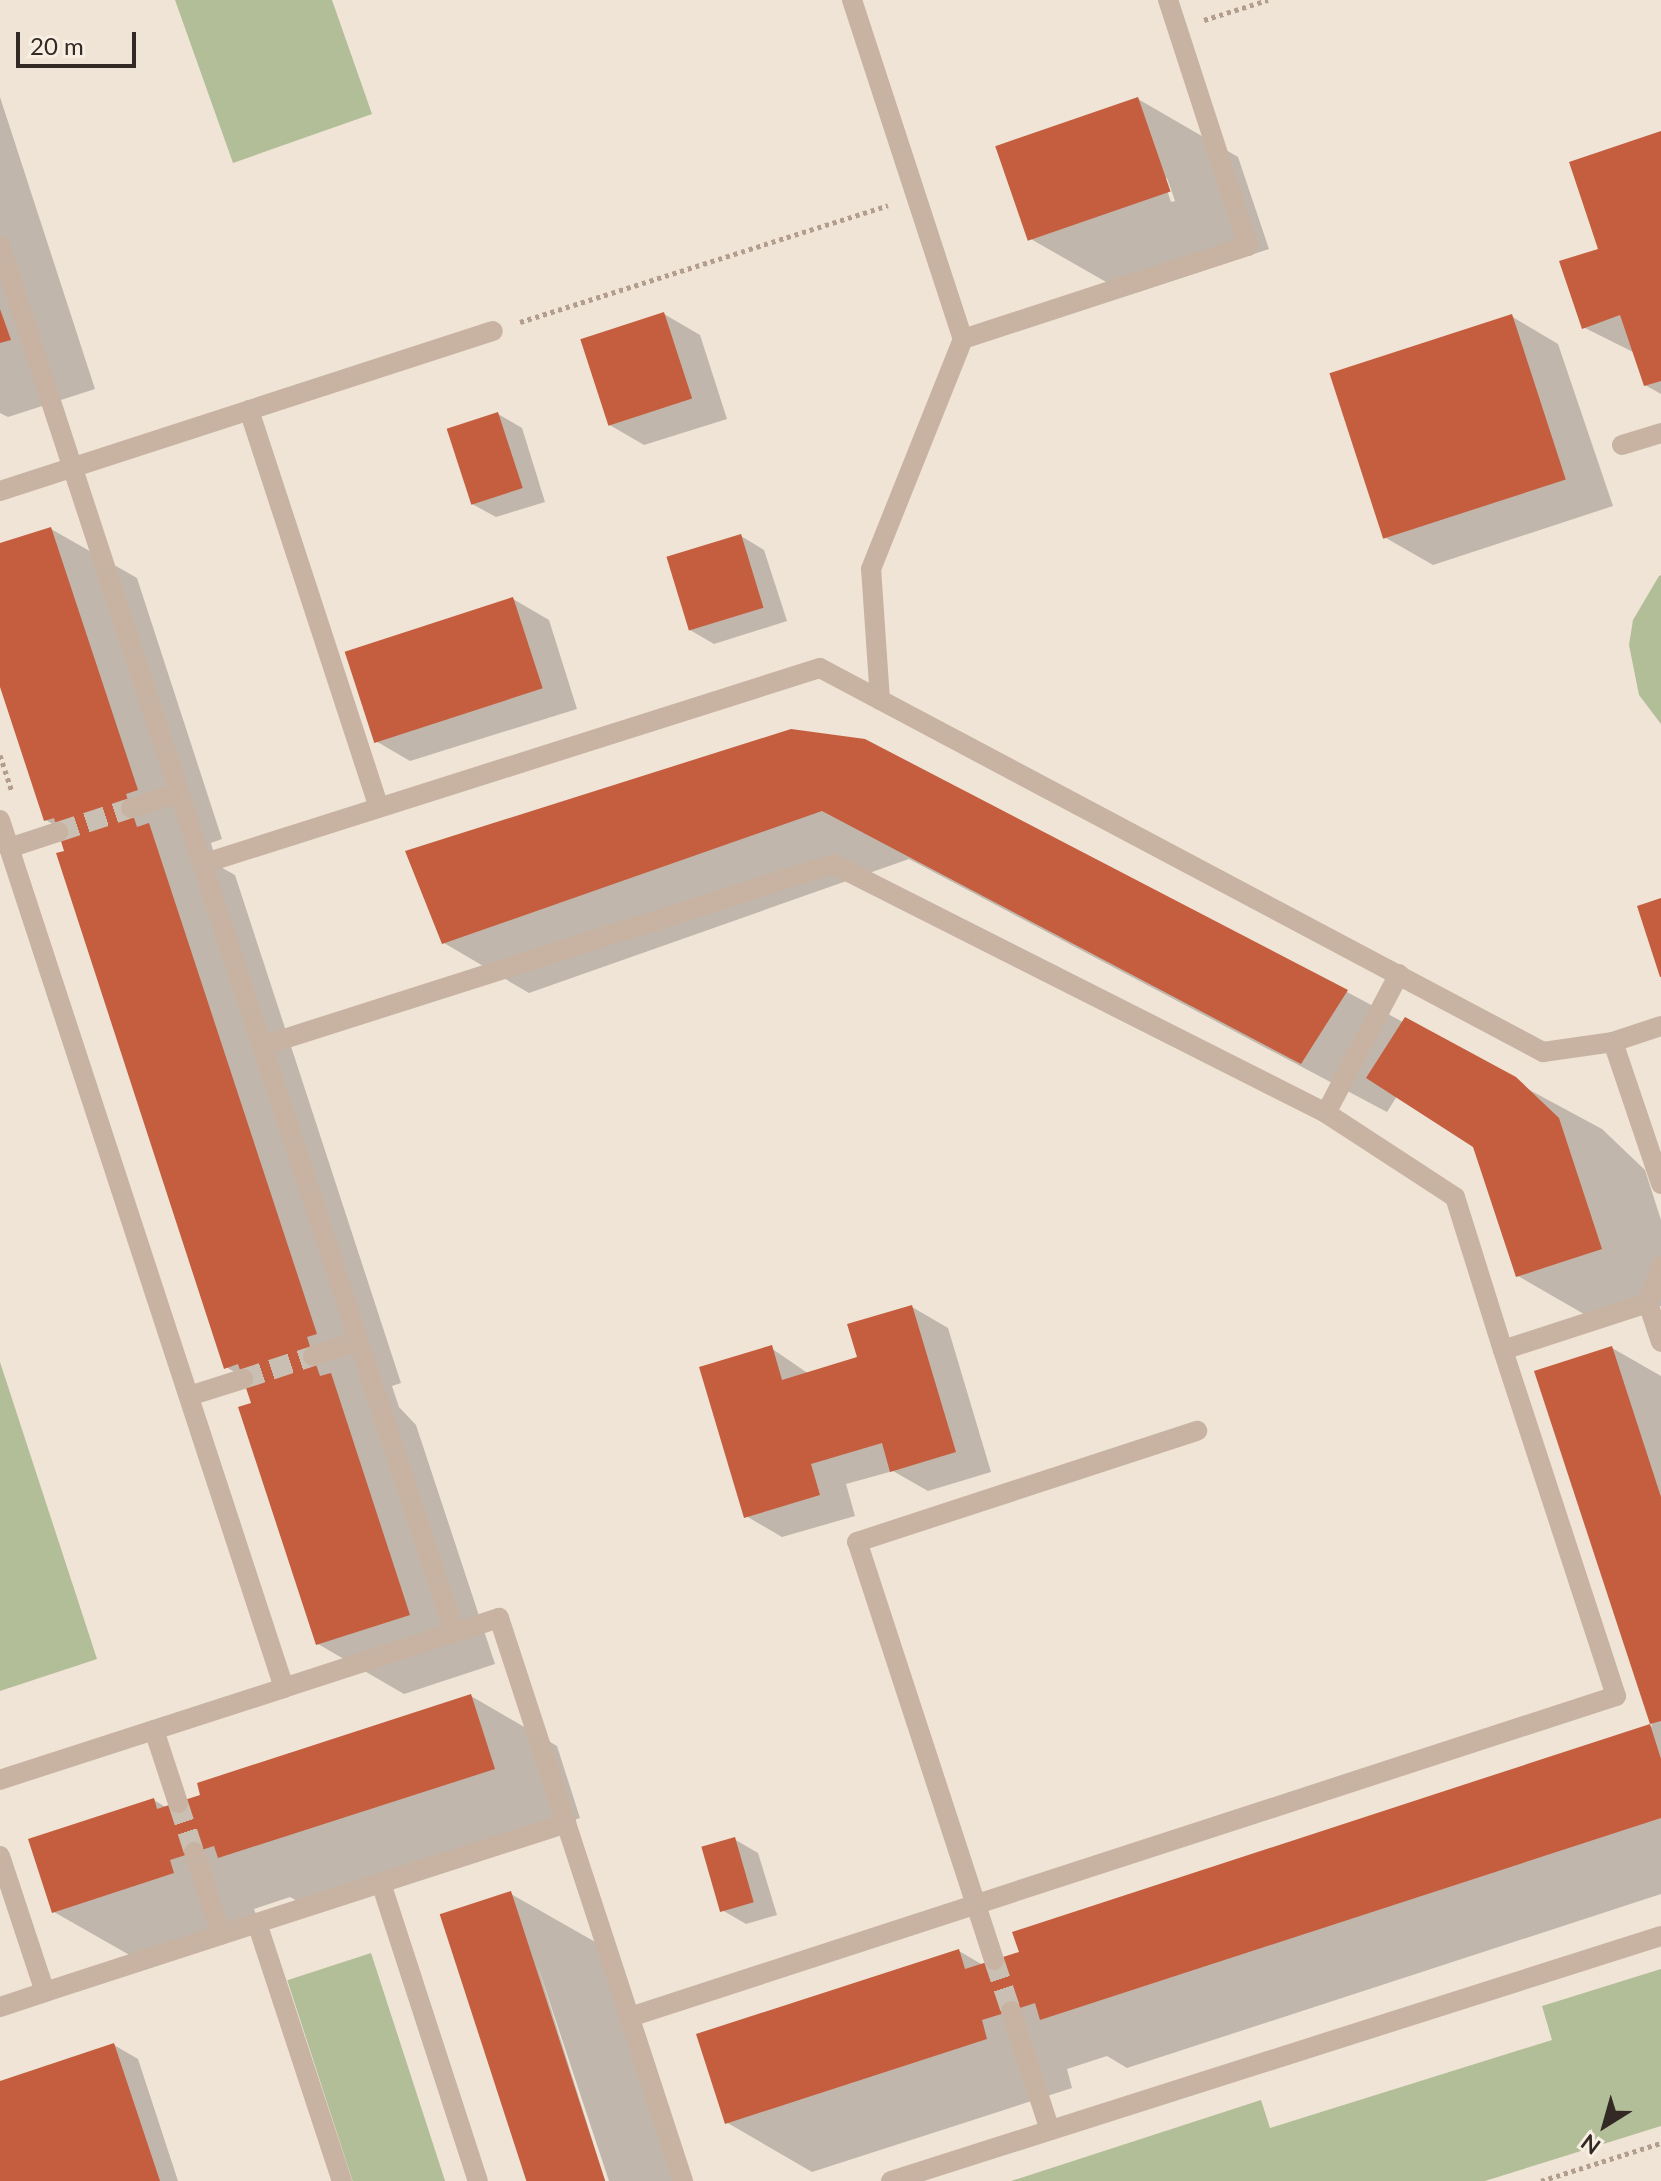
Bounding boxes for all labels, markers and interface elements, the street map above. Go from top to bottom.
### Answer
scale bar [20,16,140,66]
text: 20 m [30,31,84,60]
north arrow [1565,2085,1645,2165]
text: N [1575,2129,1605,2160]

